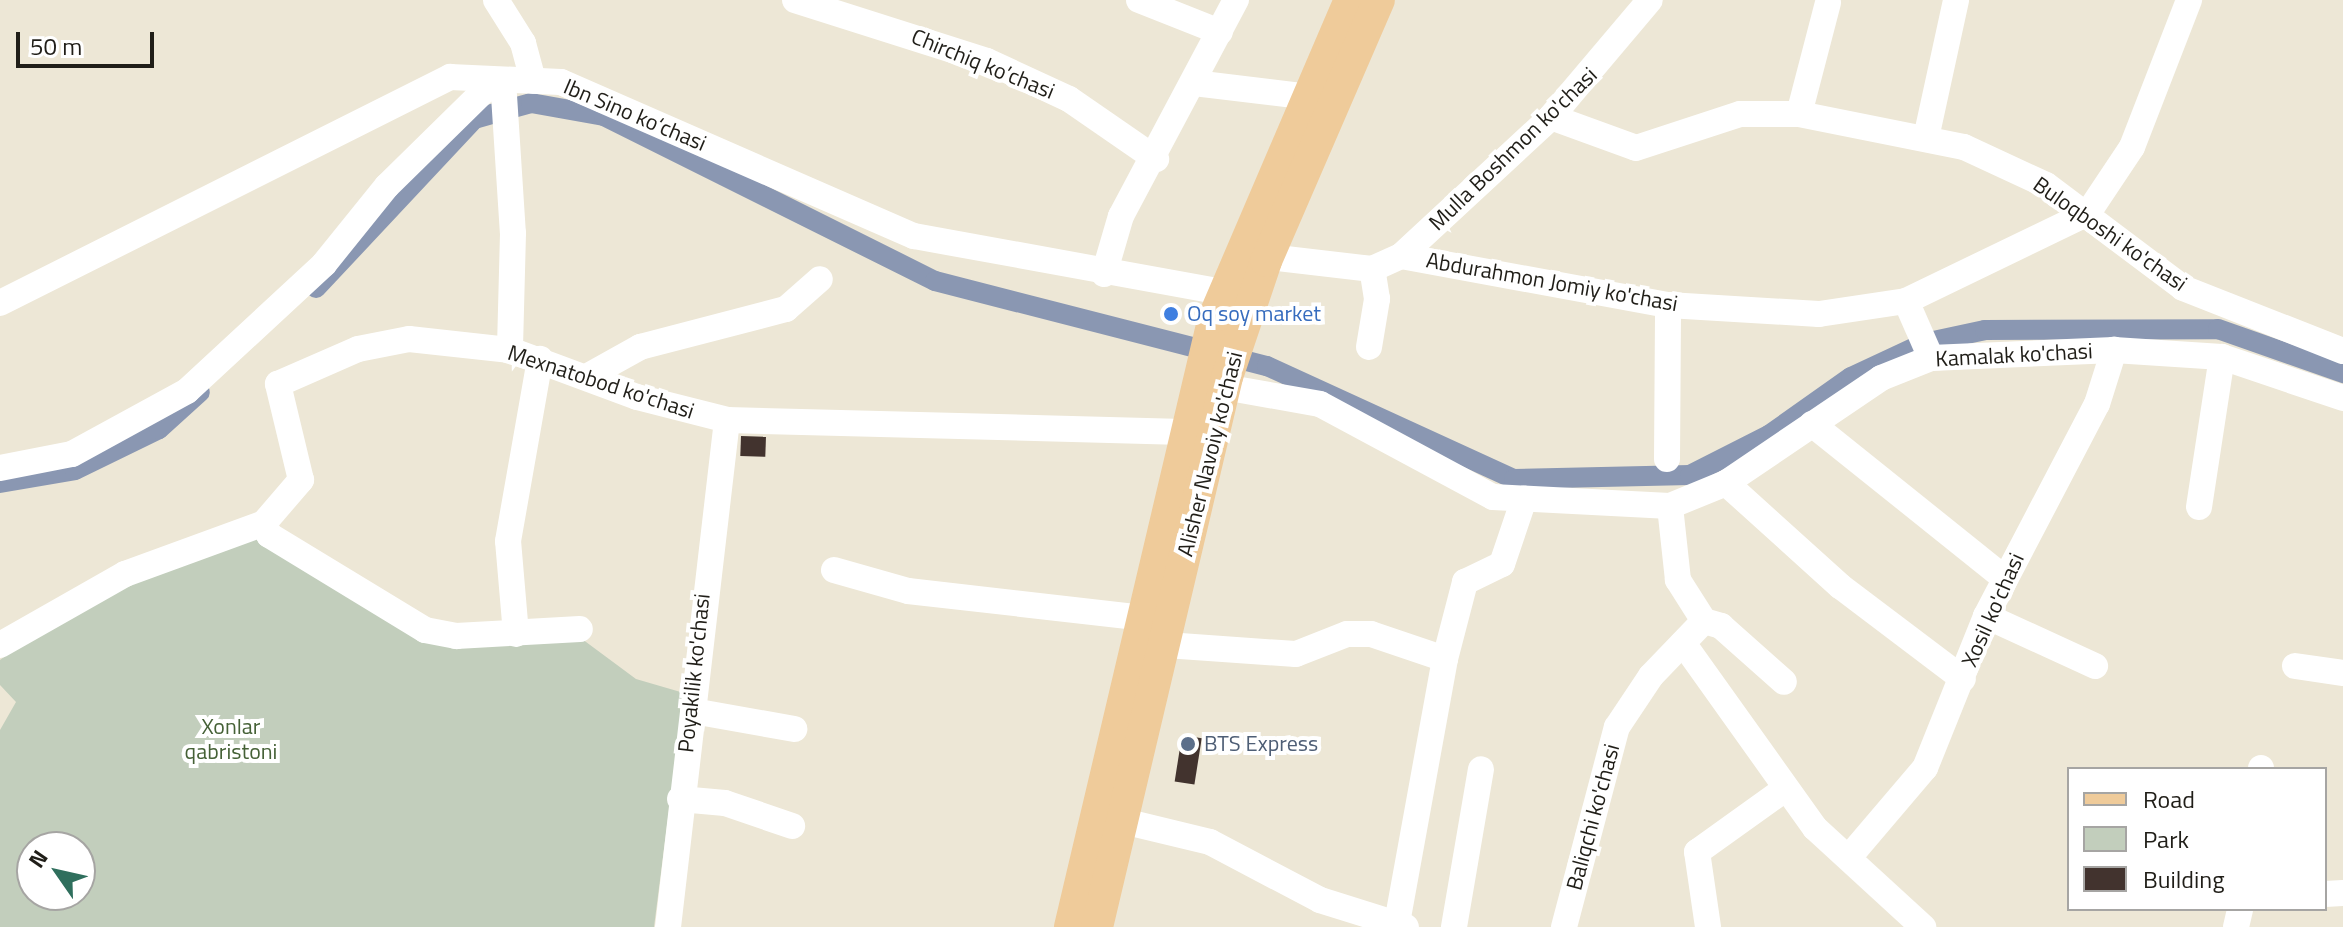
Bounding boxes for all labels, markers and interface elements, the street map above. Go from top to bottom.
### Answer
scale bar [20,16,158,66]
street label: Chirchiq ko’chasi [908,23,1058,105]
text: 50 m [30,28,82,64]
street label: Mulla Boshmon ko'chasi [1424,62,1602,236]
street label: Ibn Sino ko‘chasi [560,73,710,157]
street label: Buloqboshi ko'chasi [2028,171,2192,297]
street label: Abdurahmon Jomiy ko'chasi [1424,247,1680,317]
place label: Oq soy market [1187,301,1321,327]
marker: Oq soy market [1162,305,1180,323]
street label: Kamalak ko'chasi [1935,338,2093,372]
street label: Mexnatobod ko'chasi [504,339,698,425]
street label: Alisher Navoiy ko'chasi [1172,349,1248,559]
street label: Xosil ko'chasi [1956,549,2030,671]
street label: Poyakilik ko'chasi [673,592,715,754]
park label: Xonlar qabristoni [185,713,277,764]
place label: BTS Express [1204,731,1318,757]
marker: BTS Express [1179,735,1197,753]
street label: Baliqchi ko'chasi [1561,741,1625,893]
legend [2067,767,2327,911]
text: Road [2143,781,2195,817]
text: Park [2143,821,2189,857]
north arrow [16,831,96,911]
text: N [19,843,56,875]
text: Building [2143,861,2225,897]

